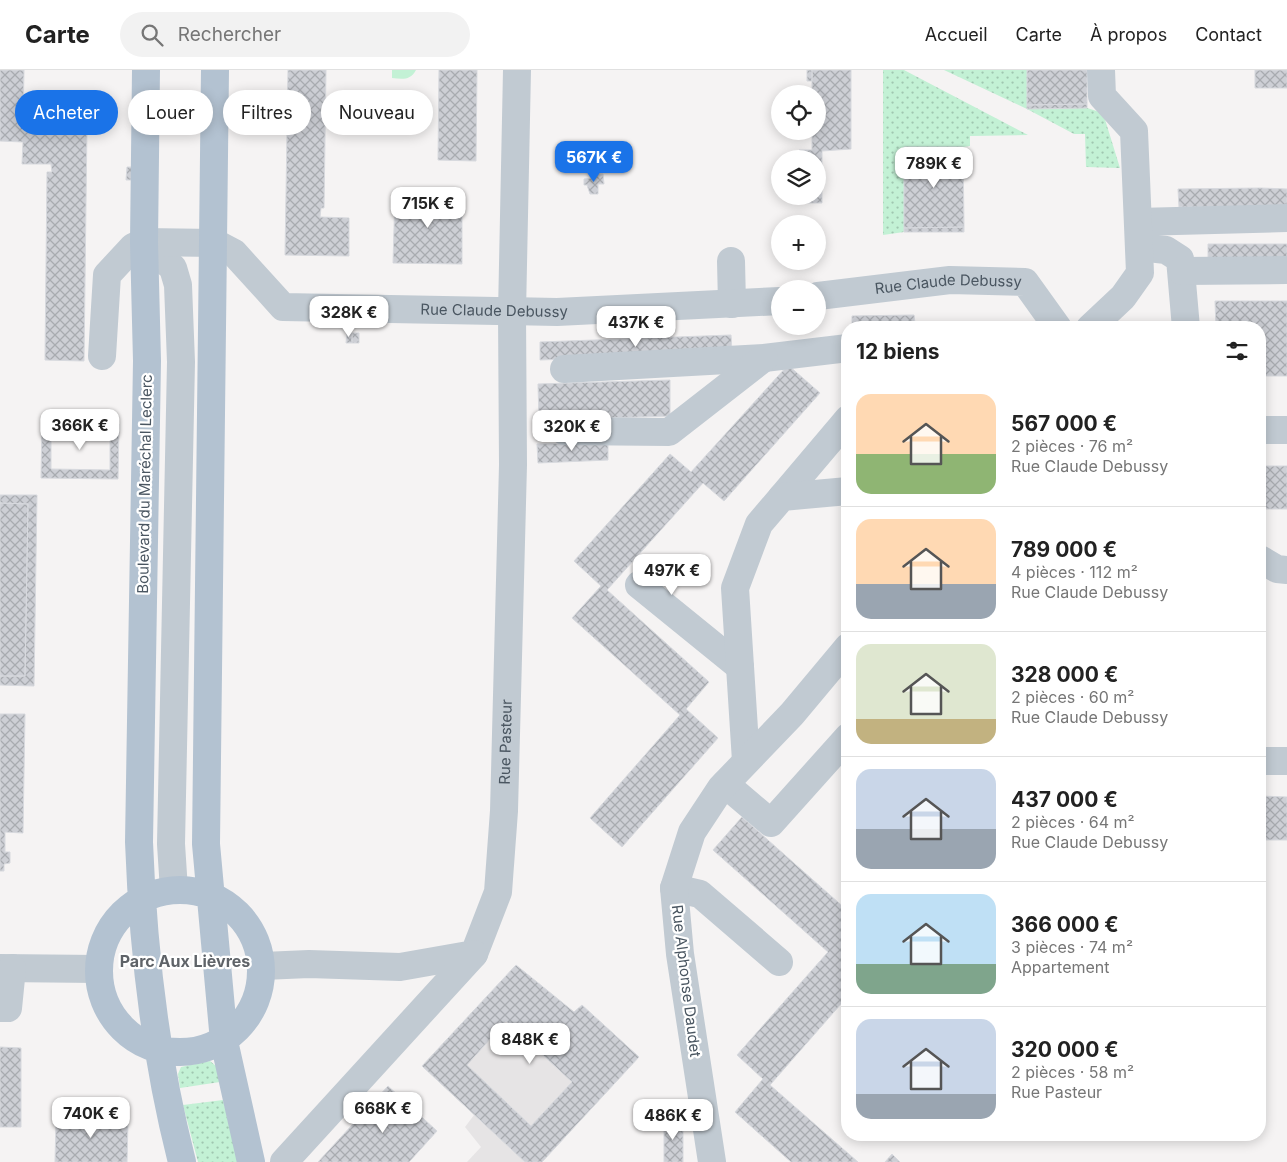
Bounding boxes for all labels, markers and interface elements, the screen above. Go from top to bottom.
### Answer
search box [120,12,470,57]
text: Carte [25,20,90,49]
icon: search [138,21,166,49]
text: Rechercher [178,23,281,46]
text: Accueil [925,24,988,45]
text: Carte [1016,24,1062,45]
text: À propos [1090,24,1167,45]
text: Contact [1195,24,1262,45]
map controls [771,85,826,335]
button: locate [771,85,826,140]
chip: Acheter [15,90,118,135]
chip: Louer [128,90,213,135]
chip: Filtres [223,90,311,135]
chip: Nouveau [321,90,433,135]
pin: 567K € [553,140,635,183]
pin: 789K € [893,146,975,189]
text: 567K € [566,147,622,167]
button: layers [771,150,826,205]
text: 789K € [906,153,962,173]
pin: 715K € [387,186,469,229]
text: 715K € [402,193,454,213]
button: + [771,215,826,270]
street label: Rue Claude Debussy [874,270,1023,298]
button: − [771,280,826,335]
pin: 328K € [308,296,390,338]
street label: Rue Claude Debussy [420,300,569,321]
text: 328K € [320,302,378,322]
pin: 437K € [595,306,677,348]
text: 437K € [608,312,664,332]
icon: filters [1223,337,1251,365]
text: 12 biens [856,339,940,364]
street label: Boulevard du Maréchal Leclerc [133,374,156,594]
pin: 366K € [39,408,121,451]
pin: 320K € [531,410,613,452]
text: 567 000 € [1011,411,1117,436]
icon: home [896,414,956,474]
text: 366K € [51,415,109,435]
text: 320K € [543,416,601,436]
text: 2 pièces · 76 m² [1011,436,1133,456]
text: Rue Claude Debussy [1011,456,1168,476]
text: 789 000 € [1011,537,1117,562]
icon: home [896,539,956,599]
pin: 497K € [631,554,713,596]
text: 497K € [644,560,700,580]
text: 4 pièces · 112 m² [1011,562,1138,582]
text: Rue Claude Debussy [1011,582,1168,602]
text: 328 000 € [1011,662,1118,687]
icon: home [896,664,956,724]
text: 2 pièces · 60 m² [1011,687,1134,707]
street label: Rue Pasteur [495,699,516,785]
text: Rue Claude Debussy [1011,707,1168,727]
text: 437 000 € [1011,787,1118,812]
icon: home [896,789,956,849]
text: 2 pièces · 64 m² [1011,812,1135,832]
text: Rue Claude Debussy [1011,832,1168,852]
street label: Rue Alphonse Daudet [668,904,705,1058]
text: 366 000 € [1011,912,1119,937]
icon: home [896,914,956,974]
text: 3 pièces · 74 m² [1011,937,1133,957]
district label: Parc Aux Lièvres [120,951,250,971]
text: Appartement [1011,957,1109,977]
pin: 848K € [489,1022,571,1065]
text: 848K € [501,1029,559,1049]
text: 320 000 € [1011,1037,1119,1062]
icon: home [896,1039,956,1099]
text: 2 pièces · 58 m² [1011,1062,1134,1082]
text: Rue Pasteur [1011,1082,1102,1102]
pin: 668K € [342,1092,424,1134]
pin: 740K € [50,1096,132,1139]
text: 668K € [354,1098,412,1118]
pin: 486K € [632,1098,714,1141]
text: 740K € [63,1103,119,1123]
text: 486K € [644,1105,702,1125]

